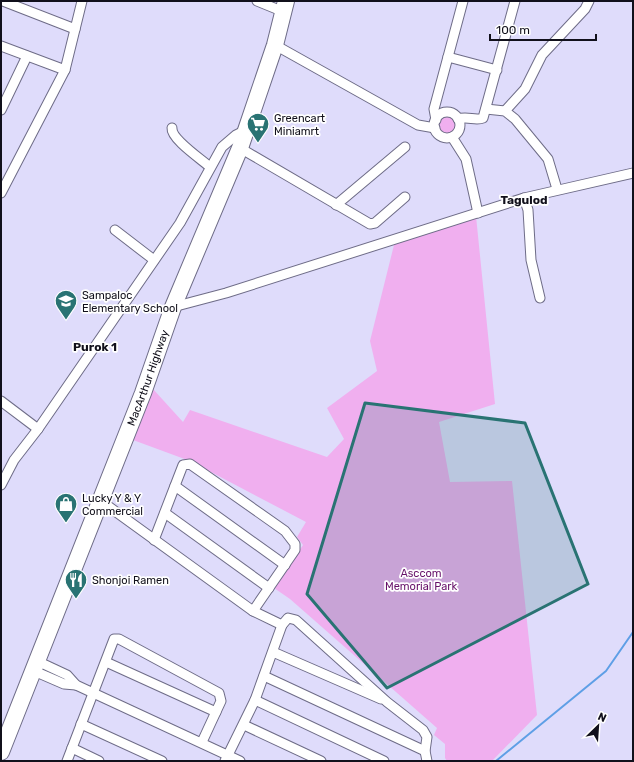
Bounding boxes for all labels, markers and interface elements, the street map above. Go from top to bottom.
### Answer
scale bar [490,16,596,42]
text: 100 m [496,23,530,37]
supermarket icon: Greencart Miniamrt [245,111,271,144]
place label: Greencart Miniamrt [274,112,326,138]
district label: Tagulod [500,193,548,207]
school or university icon: Sampaloc Elementary School [53,288,79,321]
place label: Sampaloc Elementary School [82,289,178,315]
street label: MacArthur Highway [125,328,172,428]
district label: Purok 1 [73,340,117,354]
shop icon: Lucky Y & Y Commercial [53,491,79,524]
place label: Lucky Y & Y Commercial [82,492,143,518]
restaurant icon: Shonjoi Ramen [63,567,89,600]
park label: Asccom Memorial Park [385,567,457,593]
place label: Shonjoi Ramen [92,574,169,587]
north arrow [578,706,618,746]
text: N [596,710,608,725]

